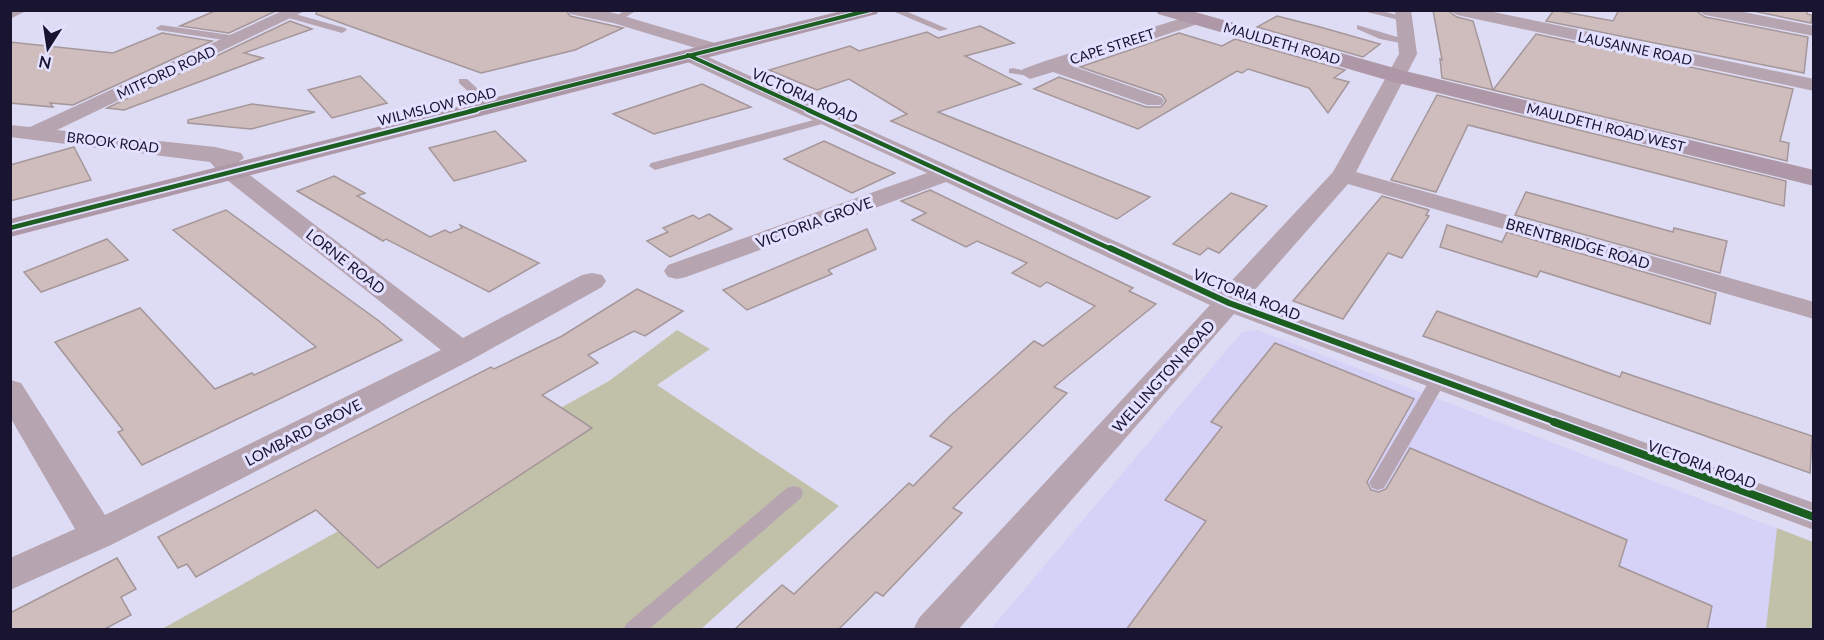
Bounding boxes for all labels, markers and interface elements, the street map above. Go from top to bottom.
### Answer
north arrow [18,18,78,78]
street label: MAULDETH ROAD [1222,18,1342,68]
street label: CAPE STREET [1068,24,1157,68]
street label: LAUSANNE ROAD [1576,28,1694,68]
street label: MITFORD ROAD [114,42,218,102]
text: N [37,53,53,74]
street label: VICTORIA ROAD [749,64,861,126]
street label: WILMSLOW ROAD [376,83,498,129]
street label: MAULDETH ROAD WEST [1525,99,1688,155]
street label: BROOK ROAD [66,128,160,156]
street label: VICTORIA GROVE [753,193,875,251]
street label: BRENTBRIDGE ROAD [1504,214,1652,272]
street label: LORNE ROAD [303,225,389,297]
street label: VICTORIA ROAD [1191,264,1303,324]
street label: WELLINGTON ROAD [1108,316,1218,436]
street label: LOMBARD GROVE [242,395,364,469]
street label: VICTORIA ROAD [1645,436,1759,492]

